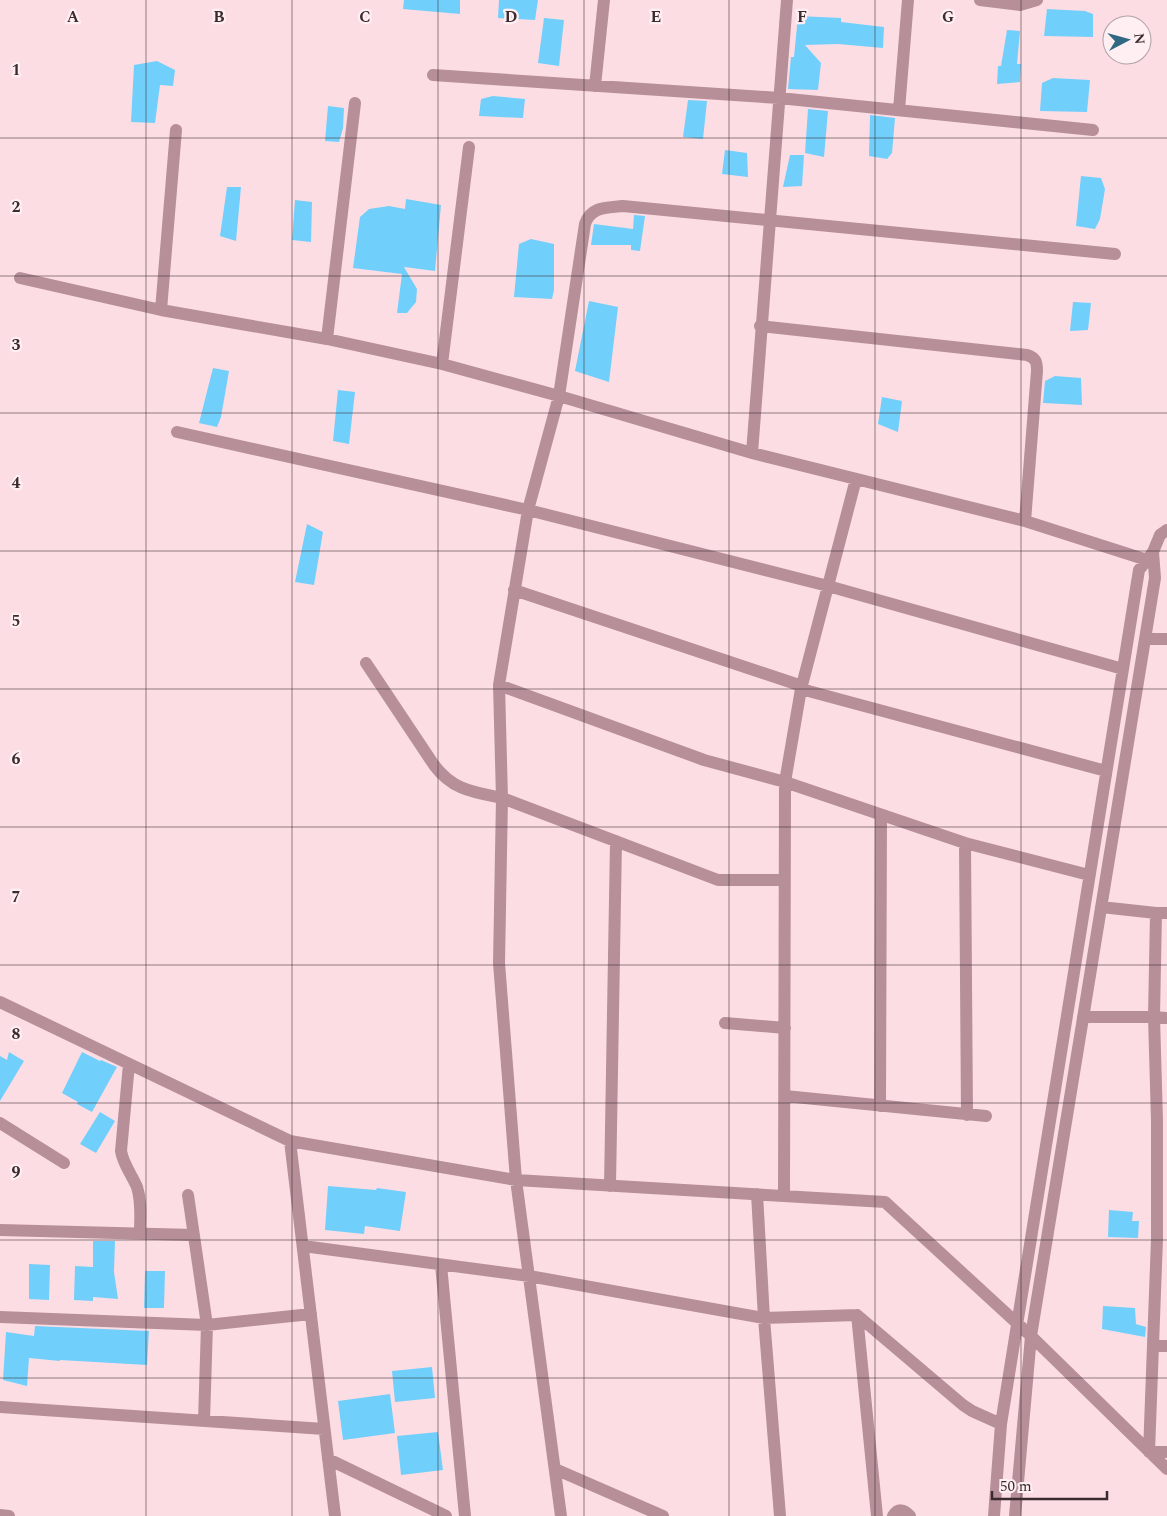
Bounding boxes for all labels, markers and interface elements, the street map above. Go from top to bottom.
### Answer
text: A [67,5,80,29]
text: B [213,5,225,29]
text: C [359,5,371,29]
text: D [505,5,518,29]
text: E [651,5,661,29]
text: F [797,5,807,29]
text: G [942,5,954,29]
north arrow [1102,15,1152,65]
text: N [1128,32,1150,45]
text: 1 [12,58,20,82]
text: 2 [12,195,21,219]
text: 3 [12,333,21,357]
text: 4 [12,471,21,495]
text: 5 [12,609,20,633]
text: 6 [12,747,21,771]
text: 7 [12,885,21,909]
text: 8 [12,1022,21,1046]
text: 9 [12,1160,21,1184]
scale bar [992,1468,1107,1500]
text: 50 m [1000,1475,1032,1498]

